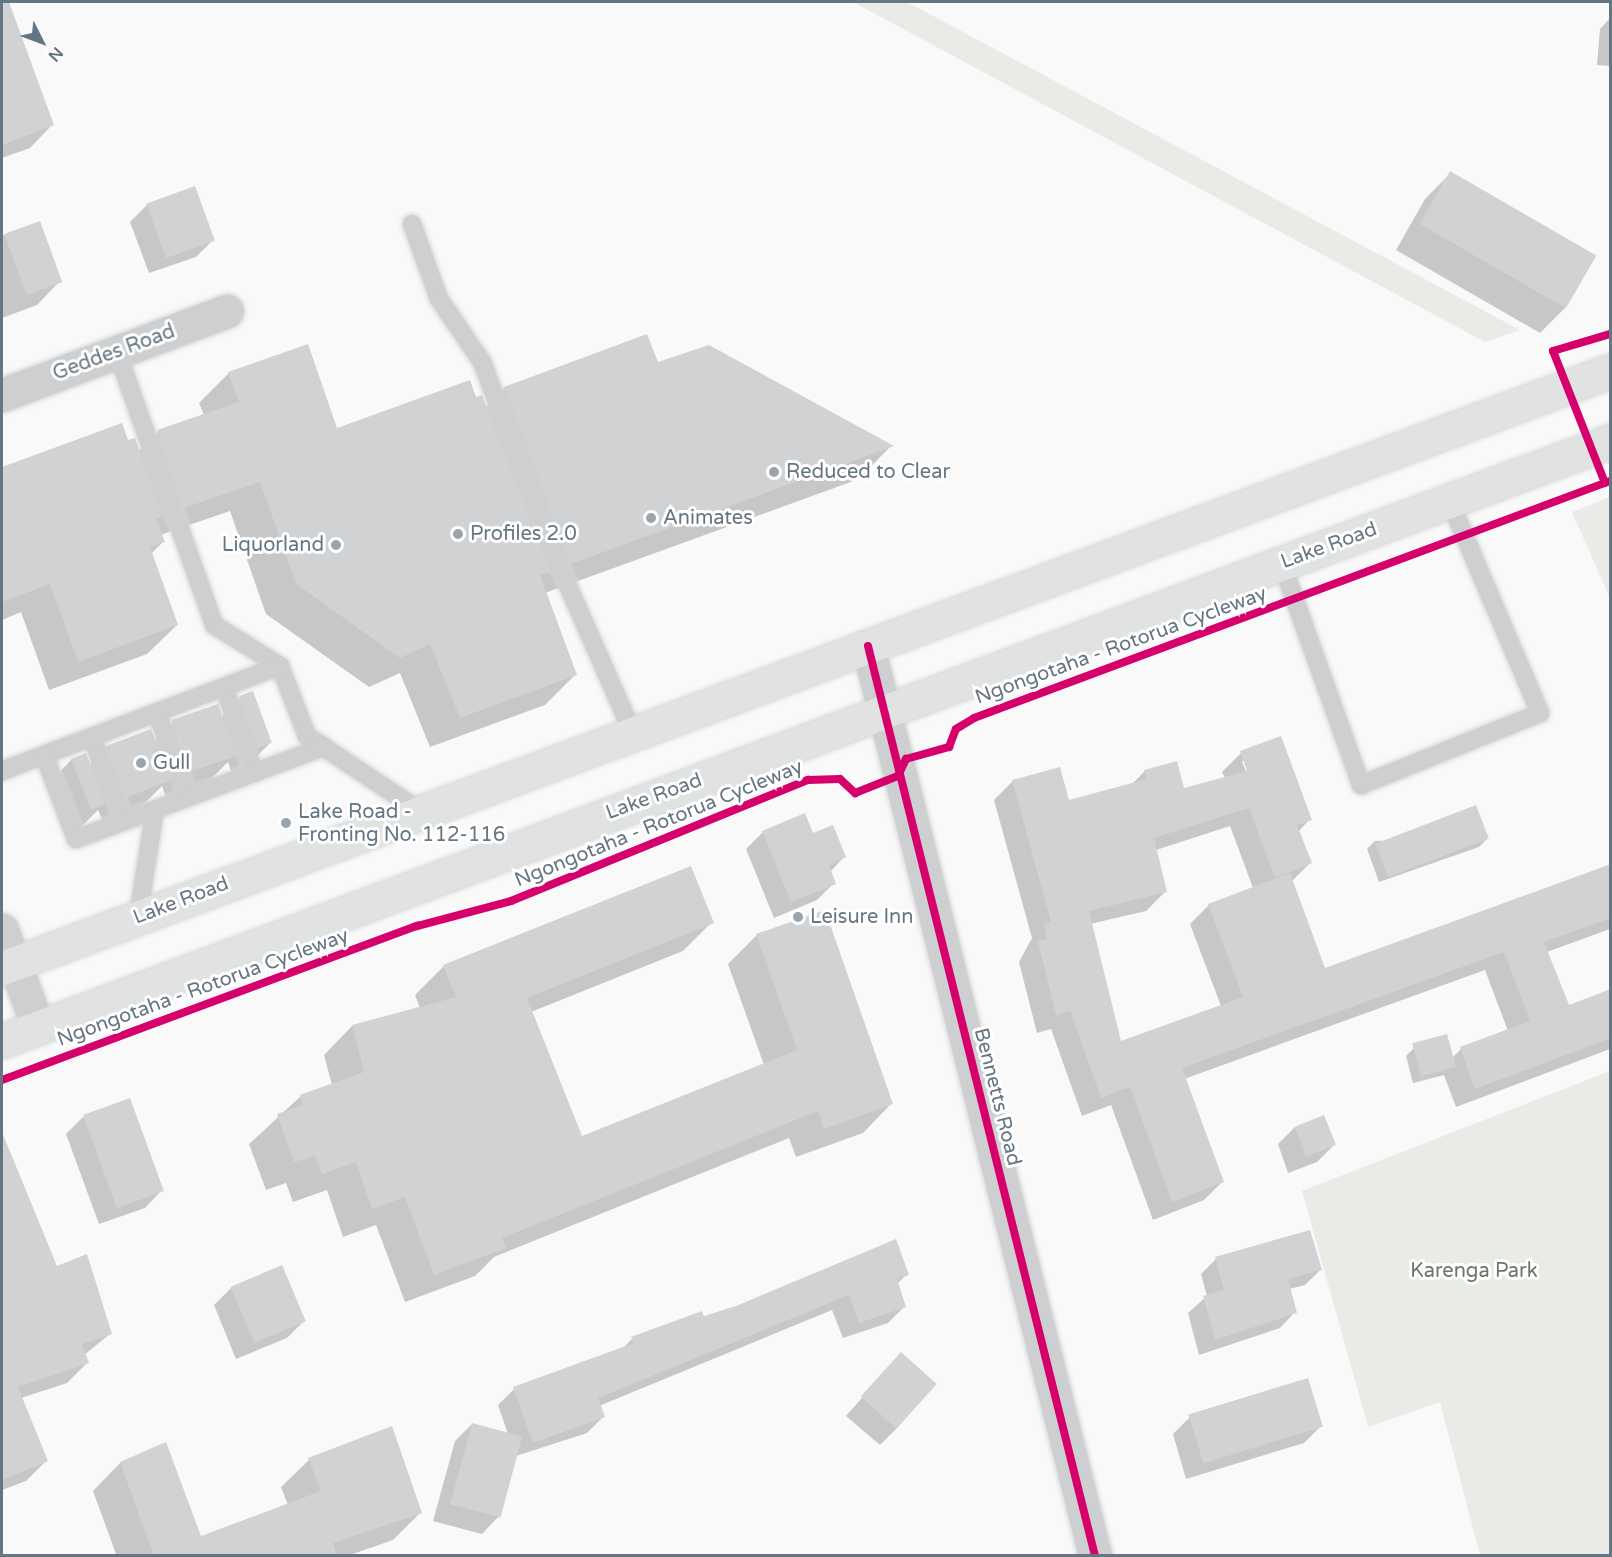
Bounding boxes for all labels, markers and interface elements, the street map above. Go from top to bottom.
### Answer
north arrow [12,12,72,72]
text: N [44,43,67,66]
street label: Geddes Road [50,320,178,386]
place label: Reduced to Clear [786,460,950,484]
marker: Reduced to Clear [767,465,781,479]
place label: Animates [663,506,753,530]
marker: Animates [644,511,658,525]
street label: Lake Road [1278,518,1380,574]
place label: Profiles 2.0 [470,522,577,546]
marker: Profiles 2.0 [451,527,465,541]
place label: Liquorland [222,533,324,557]
marker: Liquorland [329,538,343,552]
street label: Ngongotaha - Rotorua Cycleway [972,582,1270,710]
place label: Gull [153,751,190,775]
street label: Ngongotaha - Rotorua Cycleway [512,755,806,893]
marker: Gull [134,756,148,770]
street label: Lake Road [603,769,705,825]
place label: Lake Road - Fronting No. 112-116 [298,800,505,847]
marker: Lake Road - Fronting No. 112-116 [279,816,293,830]
street label: Lake Road [130,872,232,930]
place label: Leisure Inn [810,905,913,929]
marker: Leisure Inn [791,910,805,924]
street label: Ngongotaha - Rotorua Cycleway [54,924,352,1052]
street label: Bennetts Road [968,1026,1026,1168]
park label: Karenga Park [1410,1259,1538,1283]

